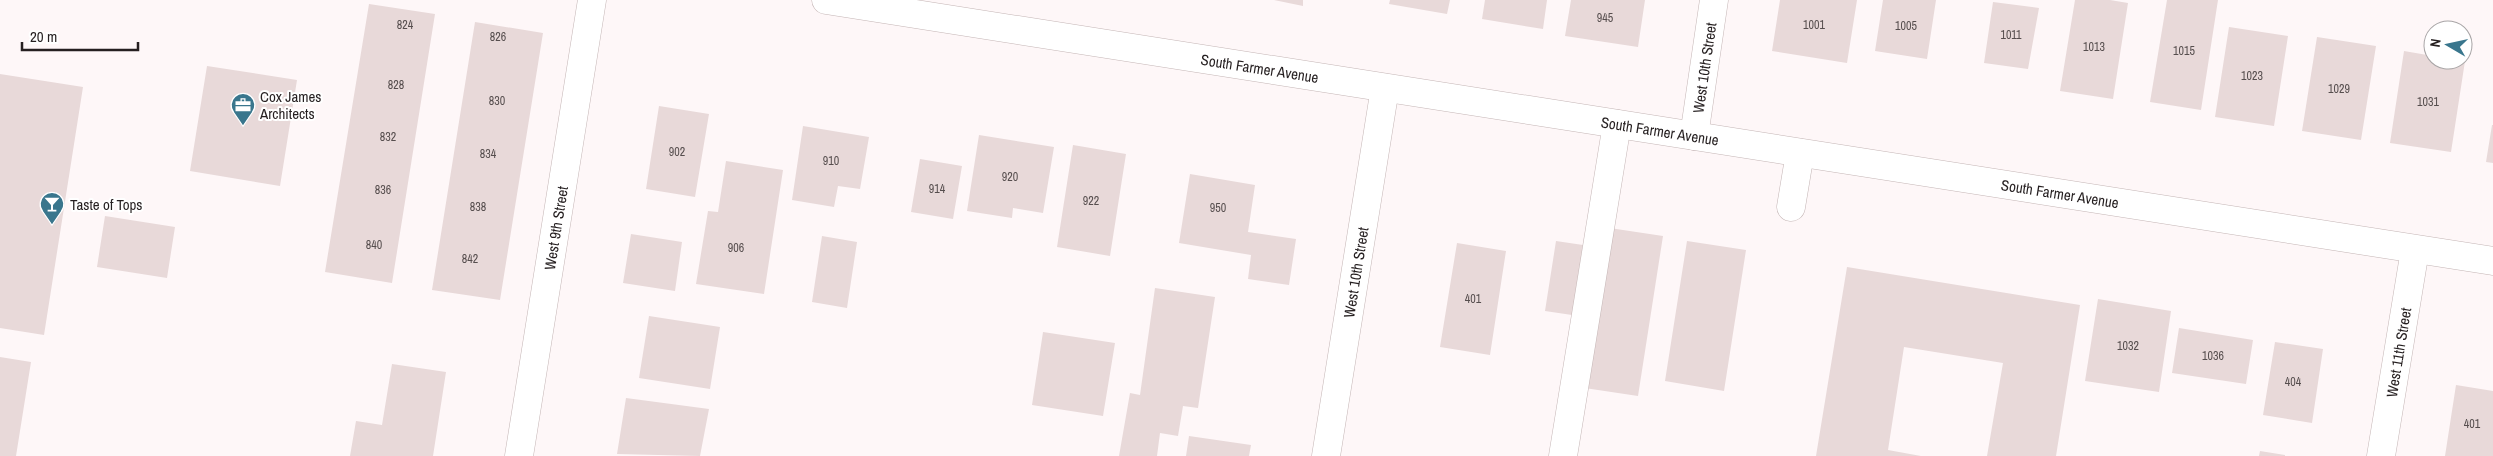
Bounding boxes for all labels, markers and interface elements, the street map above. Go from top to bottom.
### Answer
house number: 945 [1597,10,1614,26]
house number: 824 [397,17,414,33]
house number: 1001 [1803,17,1825,33]
house number: 1005 [1895,18,1917,34]
scale bar [22,20,139,52]
street label: West 10th Street [1687,20,1721,115]
north arrow [2423,20,2473,70]
text: 20 m [30,26,57,47]
house number: 1011 [2000,27,2022,43]
house number: 826 [490,29,506,45]
text: N [2426,37,2445,48]
house number: 1013 [2083,39,2105,55]
house number: 1015 [2173,43,2195,59]
street label: South Farmer Avenue [1199,48,1320,88]
house number: 1023 [2241,68,2263,84]
house number: 828 [388,77,404,93]
house number: 1029 [2328,81,2350,97]
place label: Cox James Architects [259,86,322,124]
office icon: Cox James Architects [230,92,256,126]
house number: 830 [489,93,505,109]
house number: 1031 [2417,94,2439,110]
street label: South Farmer Avenue [1599,111,1720,150]
house number: 832 [380,129,396,145]
house number: 902 [669,144,685,160]
house number: 834 [480,146,497,162]
house number: 910 [823,153,839,169]
house number: 920 [1002,169,1018,185]
street label: South Farmer Avenue [2000,174,2121,213]
house number: 914 [929,181,946,197]
house number: 836 [375,182,391,198]
street label: West 9th Street [538,184,573,271]
bar icon: Taste of Tops [39,191,65,225]
house number: 922 [1083,193,1099,209]
place label: Taste of Tops [70,194,143,215]
house number: 838 [470,199,486,215]
house number: 950 [1210,200,1226,216]
street label: West 10th Street [1338,225,1373,319]
house number: 840 [366,237,382,253]
house number: 906 [728,240,744,256]
house number: 842 [462,251,478,267]
house number: 401 [1465,291,1482,307]
street label: West 11th Street [2380,305,2416,399]
house number: 1032 [2117,338,2139,354]
house number: 1036 [2202,348,2224,364]
house number: 404 [2285,374,2302,390]
house number: 401 [2464,416,2481,432]

